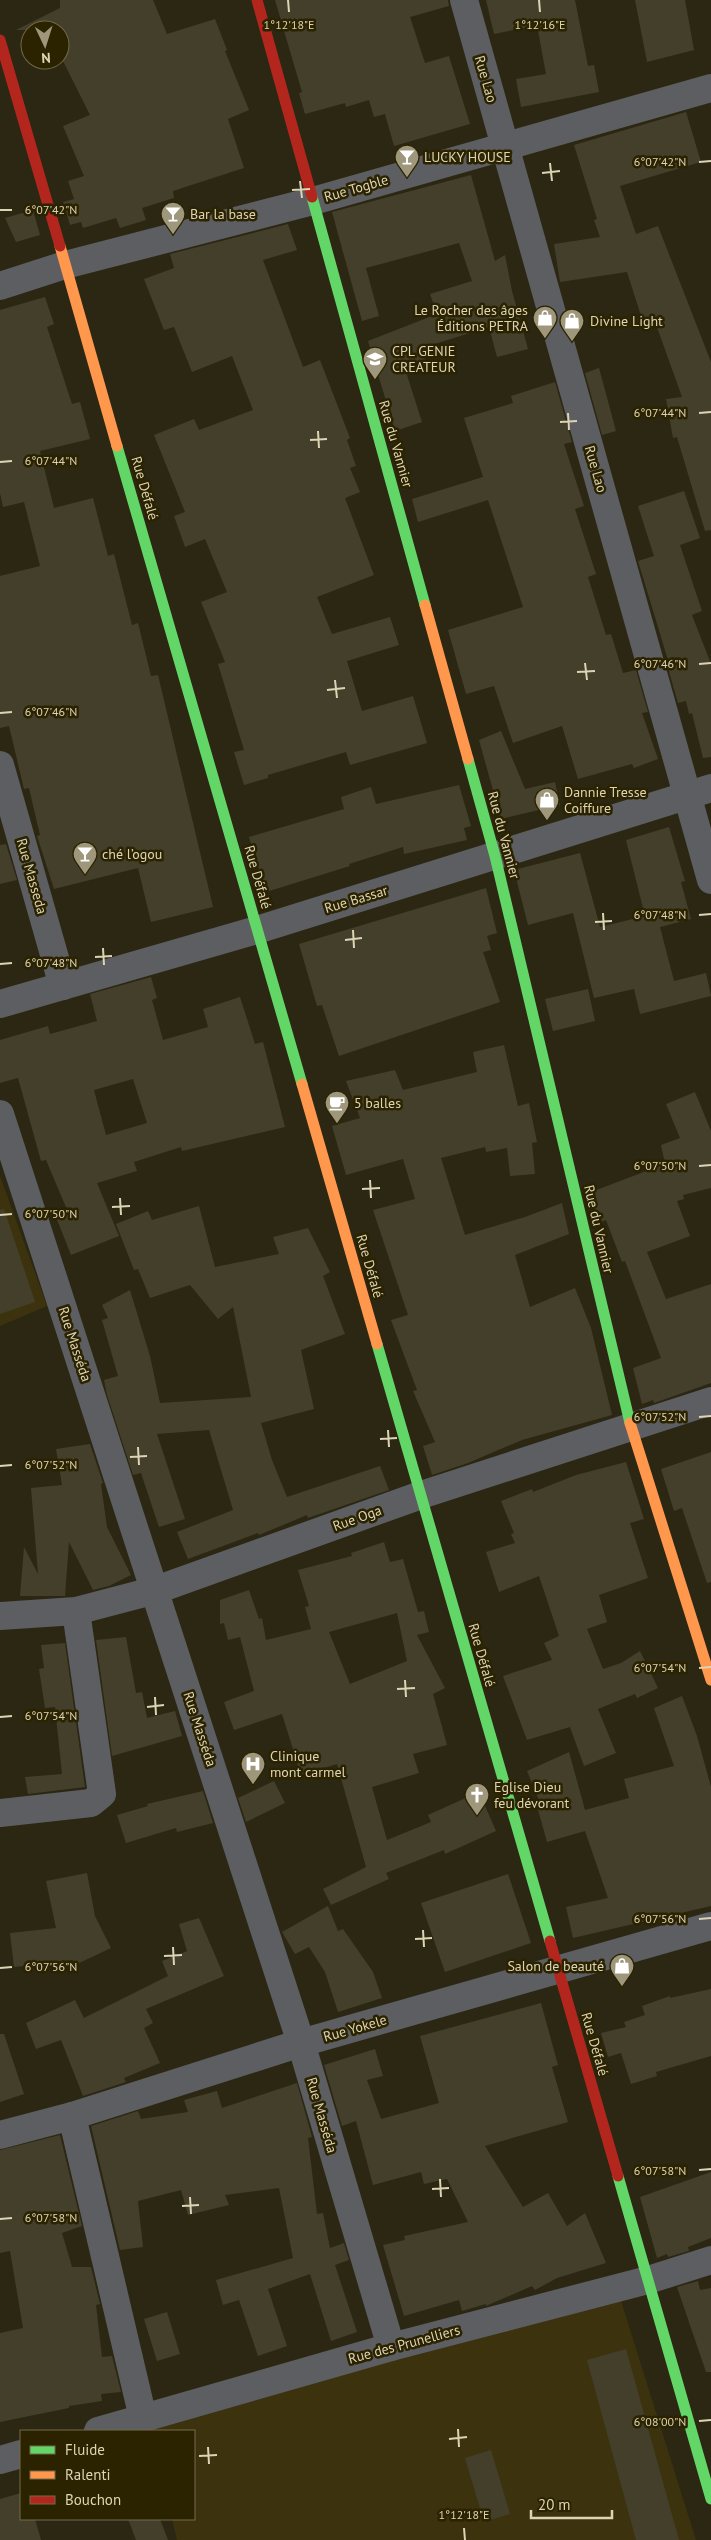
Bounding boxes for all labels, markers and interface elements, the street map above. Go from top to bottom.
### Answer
text: 1°12'18"E [264,17,314,32]
text: 1°12'16"E [515,17,565,32]
north arrow [20,20,70,70]
text: N [41,49,51,67]
street label: Rue Lao [471,53,501,105]
bar icon: LUCKY HOUSE [394,144,420,178]
place label: LUCKY HOUSE [424,148,511,166]
text: 6°07'42"N [634,154,686,169]
street label: Rue Togble [322,170,390,206]
bar icon: Bar la base [160,201,186,235]
text: 6°07'42"N [25,202,77,217]
place label: Bar la base [190,205,256,223]
place label: Le Rocher des âges Éditions PETRA [414,301,529,335]
shop icon: Le Rocher des âges Éditions PETRA [532,305,558,339]
shop icon: Divine Light [559,308,585,342]
place label: Divine Light [590,312,663,330]
place label: CPL GENIE CREATEUR [392,342,456,376]
school or university icon: CPL GENIE CREATEUR [362,346,388,380]
street label: Rue du Vannier [375,398,417,490]
text: 6°07'44"N [634,405,686,420]
street label: Rue Lao [581,443,611,495]
text: 6°07'44"N [25,453,77,468]
street label: Rue Défalé [127,454,163,522]
text: 6°07'46"N [634,656,686,671]
text: 6°07'46"N [25,704,77,719]
place label: Dannie Tresse Coiffure [564,783,647,817]
shop icon: Dannie Tresse Coiffure [534,787,560,821]
street label: Rue du Vannier [484,789,524,881]
street label: Rue Masseda [13,836,51,916]
bar icon: ché l’ogou [72,841,98,875]
street label: Rue Défalé [240,843,276,911]
place label: ché l’ogou [102,845,162,863]
street label: Rue Bassar [322,881,390,917]
text: 6°07'48"N [634,907,686,922]
text: 6°07'48"N [25,955,77,970]
cafe icon: 5 balles [324,1090,350,1124]
place label: 5 balles [354,1094,401,1112]
text: 6°07'50"N [634,1158,686,1173]
street label: Rue du Vannier [580,1183,618,1275]
text: 6°07'50"N [25,1206,77,1221]
street label: Rue Défalé [352,1232,388,1300]
street label: Rue Masséda [54,1304,96,1384]
text: 6°07'52"N [634,1409,686,1424]
text: 6°07'52"N [25,1457,77,1472]
street label: Rue Oga [330,1501,384,1535]
street label: Rue Défalé [464,1621,500,1689]
text: 6°07'54"N [634,1660,686,1675]
street label: Rue Masséda [179,1689,221,1769]
text: 6°07'54"N [25,1708,77,1723]
place label: Clinique mont carmel [270,1747,346,1781]
hospital icon: Clinique mont carmel [240,1751,266,1785]
place label: Eglise Dieu feu dévorant [494,1778,570,1812]
church icon: Eglise Dieu feu dévorant [464,1782,490,1816]
text: 6°07'56"N [634,1911,686,1926]
shop icon: Salon de beauté [609,1953,635,1987]
place label: Salon de beauté [507,1957,604,1975]
text: 6°07'56"N [25,1959,77,1974]
street label: Rue Yokele [321,2010,389,2046]
street label: Rue Défalé [577,2010,613,2078]
street label: Rue Masséda [303,2075,341,2155]
text: 6°07'58"N [634,2163,686,2178]
text: 6°07'58"N [25,2210,77,2225]
street label: Rue des Prunelliers [346,2320,462,2368]
text: 6°08'00"N [634,2414,686,2429]
legend [20,2430,195,2520]
text: Fluide [65,2440,105,2459]
text: Ralenti [65,2465,111,2484]
scale bar [531,2488,612,2520]
text: Bouchon [65,2490,121,2509]
text: 20 m [538,2495,571,2514]
text: 1°12'18"E [439,2507,489,2522]

